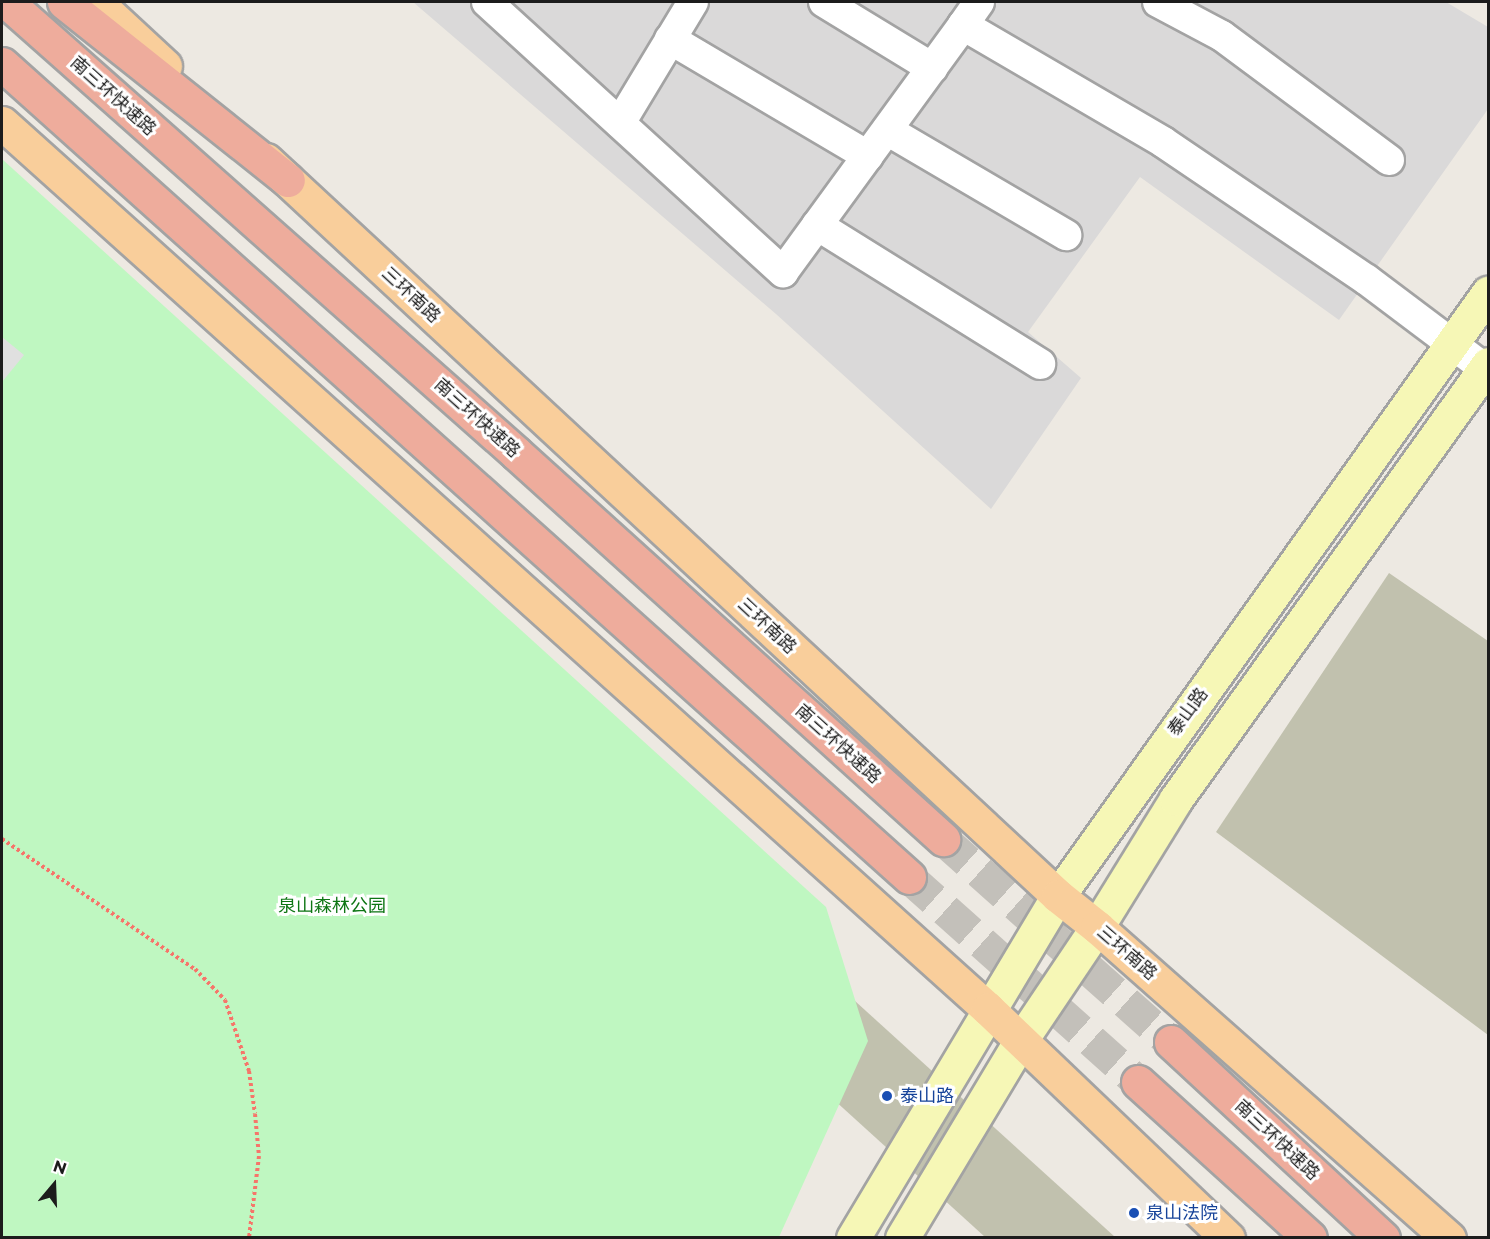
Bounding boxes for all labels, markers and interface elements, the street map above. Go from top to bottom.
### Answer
street label: 南三环快速路 [66,52,160,140]
street label: 三环南路 [377,263,445,327]
street label: 南三环快速路 [430,374,524,462]
street label: 三环南路 [733,594,801,658]
street label: 泰山路 [1163,684,1213,740]
street label: 南三环快速路 [791,700,885,788]
park label: 泉山森林公园 [278,895,386,917]
street label: 三环南路 [1093,921,1161,985]
place label: 泰山路 [900,1085,954,1107]
marker: 泰山路 [878,1087,896,1105]
street label: 南三环快速路 [1230,1095,1324,1185]
north arrow [24,1155,84,1215]
text: N [51,1156,69,1179]
place label: 泉山法院 [1146,1202,1218,1224]
marker: 泉山法院 [1127,1206,1141,1220]

